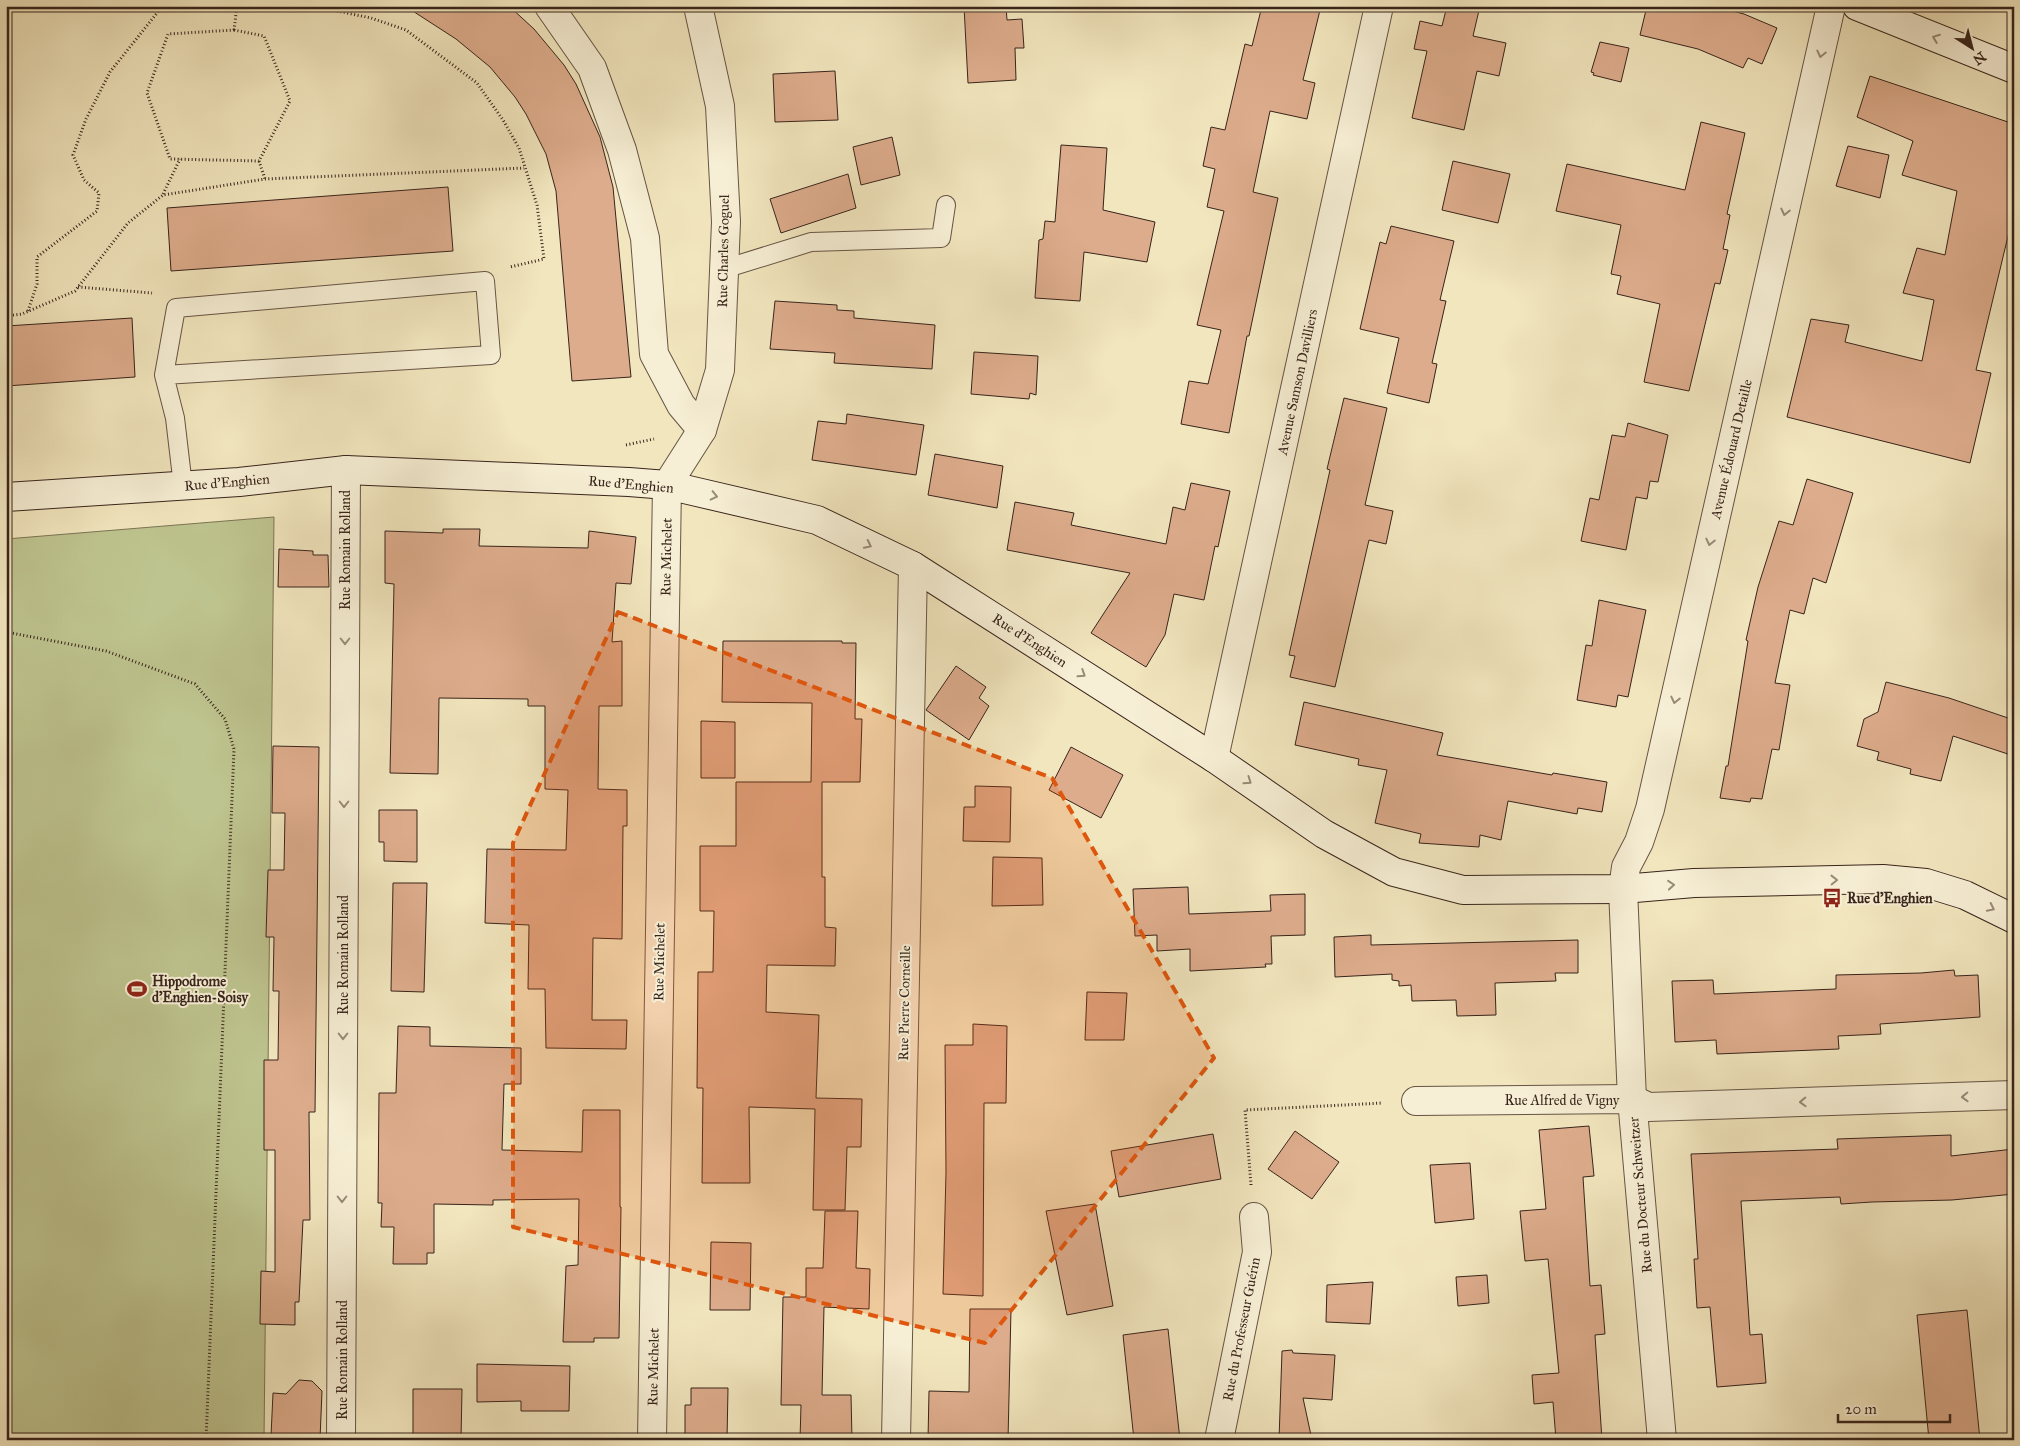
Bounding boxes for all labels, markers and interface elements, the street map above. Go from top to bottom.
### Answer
north arrow [1948,22,1998,72]
one-way arrow [1932,34,1941,44]
text: N [1969,48,1989,69]
one-way arrow [1816,49,1827,58]
street label: Rue Charles Goguel [714,194,733,308]
one-way arrow [1780,208,1791,217]
street label: Avenue Samson Davilliers [1274,308,1321,458]
street label: Avenue Édouard Detaille [1705,377,1756,522]
street label: Rue d'Enghien [184,470,271,495]
street label: Rue d'Enghien [588,472,675,497]
street label: Rue Romain Rolland [337,490,354,610]
one-way arrow [710,490,719,501]
street label: Rue Michelet [657,518,676,596]
one-way arrow [1706,537,1716,546]
one-way arrow [863,539,872,549]
street label: Rue d'Enghien [989,610,1071,671]
one-way arrow [340,638,350,645]
one-way arrow [1077,667,1086,677]
one-way arrow [1670,696,1681,704]
one-way arrow [1242,775,1252,784]
one-way arrow [339,800,349,808]
one-way arrow [1830,875,1838,885]
one-way arrow [1668,880,1676,891]
bus stop icon: Rue d'Enghien [1821,887,1843,909]
place label: Rue d'Enghien [1847,890,1933,908]
street label: Rue Romain Rolland [335,895,352,1015]
one-way arrow [1986,902,1995,912]
street label: Rue Michelet [650,923,669,1001]
street label: Rue Pierre Corneille [895,945,914,1061]
place label: Hippodrome d'Enghien-Soisy [152,973,250,1007]
sports icon: Hippodrome d'Enghien-Soisy [126,978,148,1000]
one-way arrow [338,1032,348,1040]
one-way arrow [1961,1091,1969,1102]
street label: Rue Alfred de Vigny [1505,1092,1620,1109]
one-way arrow [1798,1097,1806,1107]
street label: Rue du Docteur Schweitzer [1625,1115,1656,1274]
one-way arrow [337,1195,347,1203]
street label: Rue du Professeur Guérin [1219,1255,1264,1402]
street label: Rue Romain Rolland [334,1300,351,1420]
street label: Rue Michelet [644,1328,663,1406]
scale bar [1838,1391,1950,1423]
text: 20 m [1845,1400,1877,1418]

